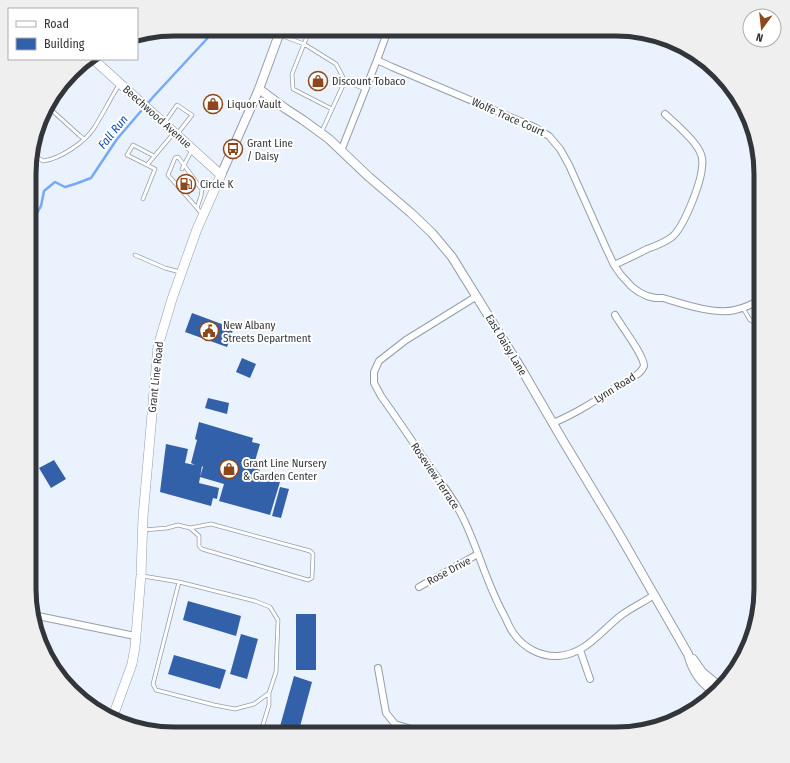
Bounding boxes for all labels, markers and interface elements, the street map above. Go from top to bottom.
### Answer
legend [8,8,138,60]
north arrow [742,8,782,48]
text: Road [44,17,69,31]
text: N [755,30,764,44]
text: Building [44,37,85,51]
shop icon: Discount Tobaco [307,70,329,92]
place label: Discount Tobaco [332,75,406,88]
street label: Beechwood Avenue [120,83,194,151]
shop icon: Liquor Vault [202,93,224,115]
street label: Wolfe Trace Court [469,95,547,139]
place label: Liquor Vault [227,98,282,111]
water label: Fall Run [95,112,131,152]
place label: Grant Line / Daisy [247,137,293,163]
bus stop icon: Grant Line / Daisy [222,138,244,160]
fuel station icon: Circle K [175,173,197,195]
place label: Circle K [200,178,233,191]
street label: East Daisy Lane [483,312,529,378]
place label: New Albany Streets Department [223,319,311,345]
public building icon: New Albany Streets Department [198,320,220,342]
street label: Grant Line Road [146,341,166,413]
street label: Lynn Road [592,370,638,406]
street label: Roseview Terrace [408,440,462,512]
place label: Grant Line Nursery & Garden Center [243,457,327,483]
shop icon: Grant Line Nursery & Garden Center [218,458,240,480]
street label: Rose Drive [425,554,473,588]

